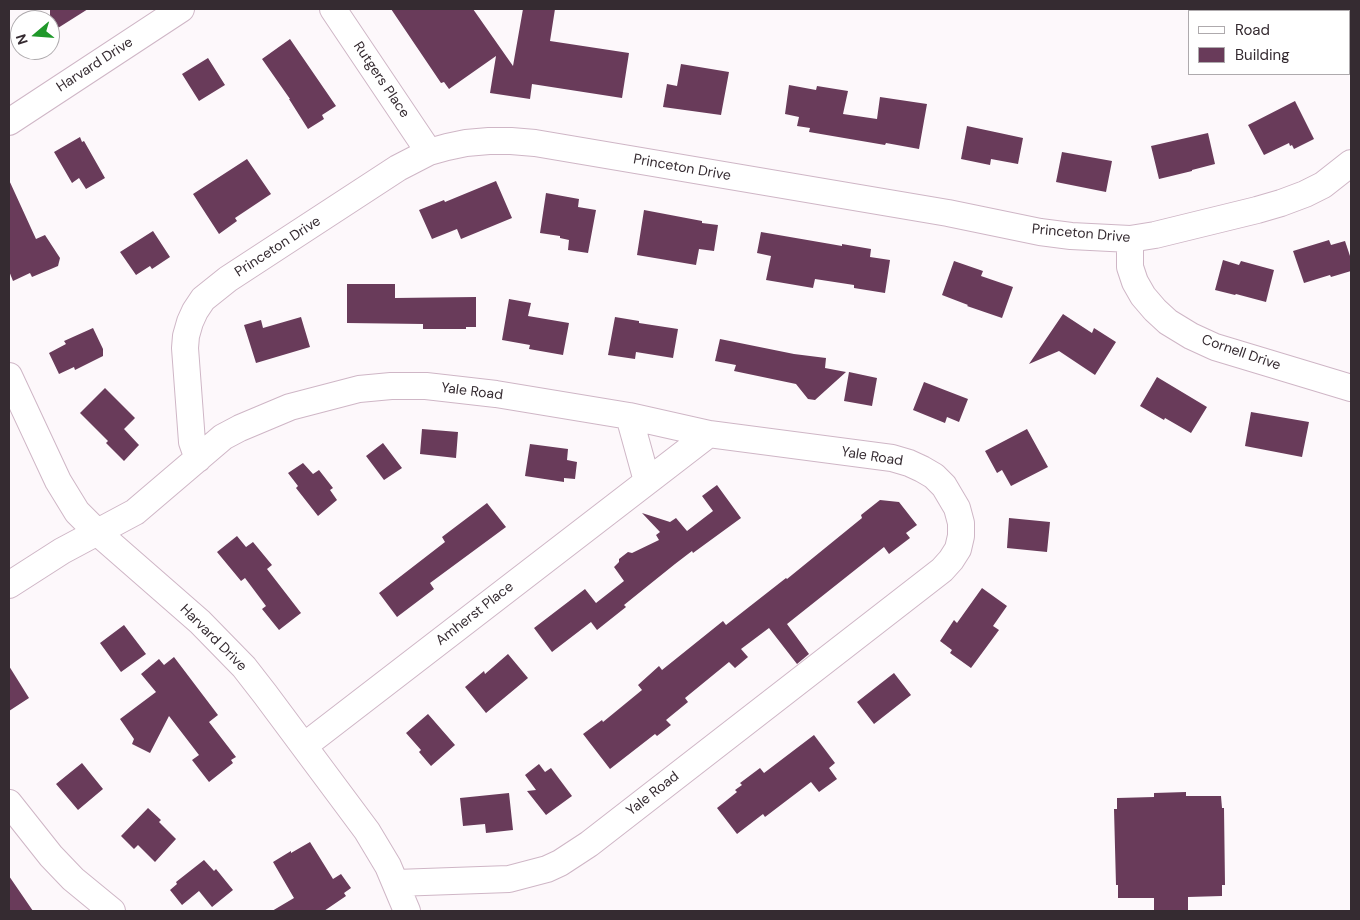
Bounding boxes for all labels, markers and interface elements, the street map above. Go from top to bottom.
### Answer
north arrow [10,10,60,60]
legend [1188,10,1350,75]
text: Road [1235,20,1270,40]
text: N [12,32,32,47]
street label: Harvard Drive [54,34,136,96]
street label: Rutgers Place [349,39,413,121]
text: Building [1235,45,1290,65]
street label: Princeton Drive [632,151,732,185]
street label: Princeton Drive [232,213,324,281]
street label: Princeton Drive [1031,221,1131,247]
street label: Cornell Drive [1199,332,1283,374]
street label: Yale Road [440,380,504,404]
street label: Yale Road [840,444,904,470]
street label: Amherst Place [433,579,517,649]
street label: Harvard Drive [176,601,250,675]
street label: Yale Road [623,768,683,820]

